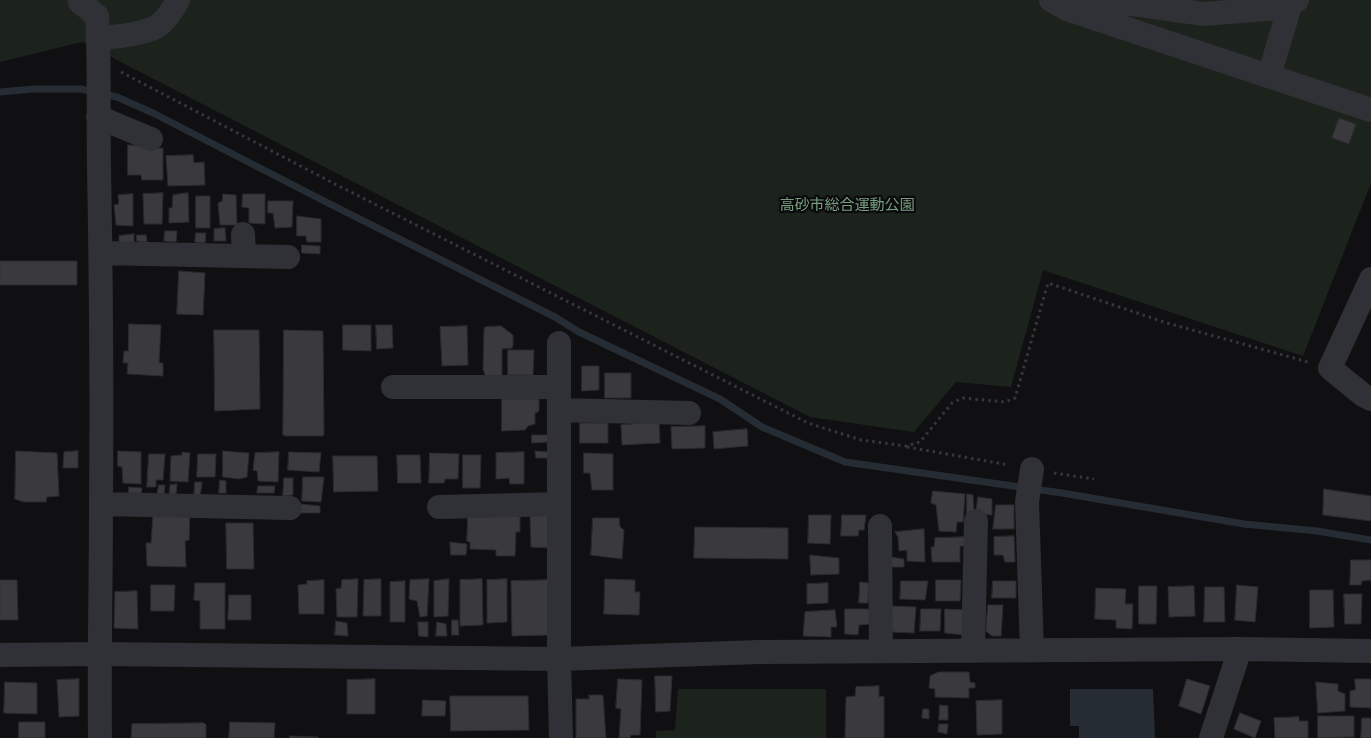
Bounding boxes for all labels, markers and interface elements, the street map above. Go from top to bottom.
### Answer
park label: 高砂市総合運動公園 [780,197,914,215]

